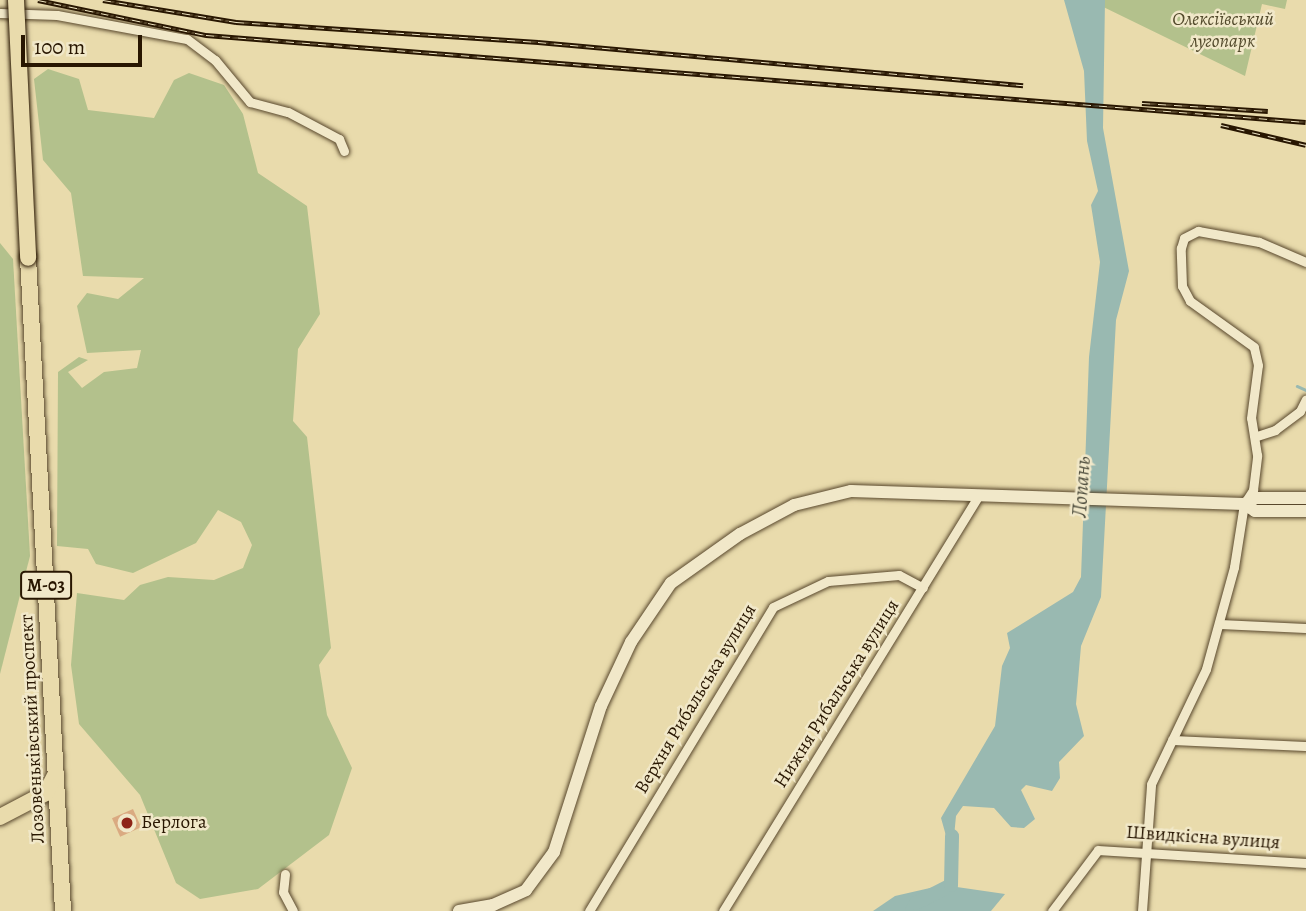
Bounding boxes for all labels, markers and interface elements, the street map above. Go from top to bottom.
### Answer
park label: Олексіївський лугопарк [1172,9,1274,53]
scale bar [24,21,145,65]
text: 100 m [34,33,85,61]
water label: Лопань [1066,455,1096,519]
road number: М-03 [20,570,72,600]
street label: Нижня Рибальська вулиця [770,596,904,792]
street label: Верхня Рибальська вулиця [630,600,762,798]
street label: Лозовеньківський проспект [16,614,50,844]
place label: Берлога [141,812,207,834]
marker: Берлога [119,815,135,831]
street label: Швидкісна вулиця [1125,821,1281,855]

